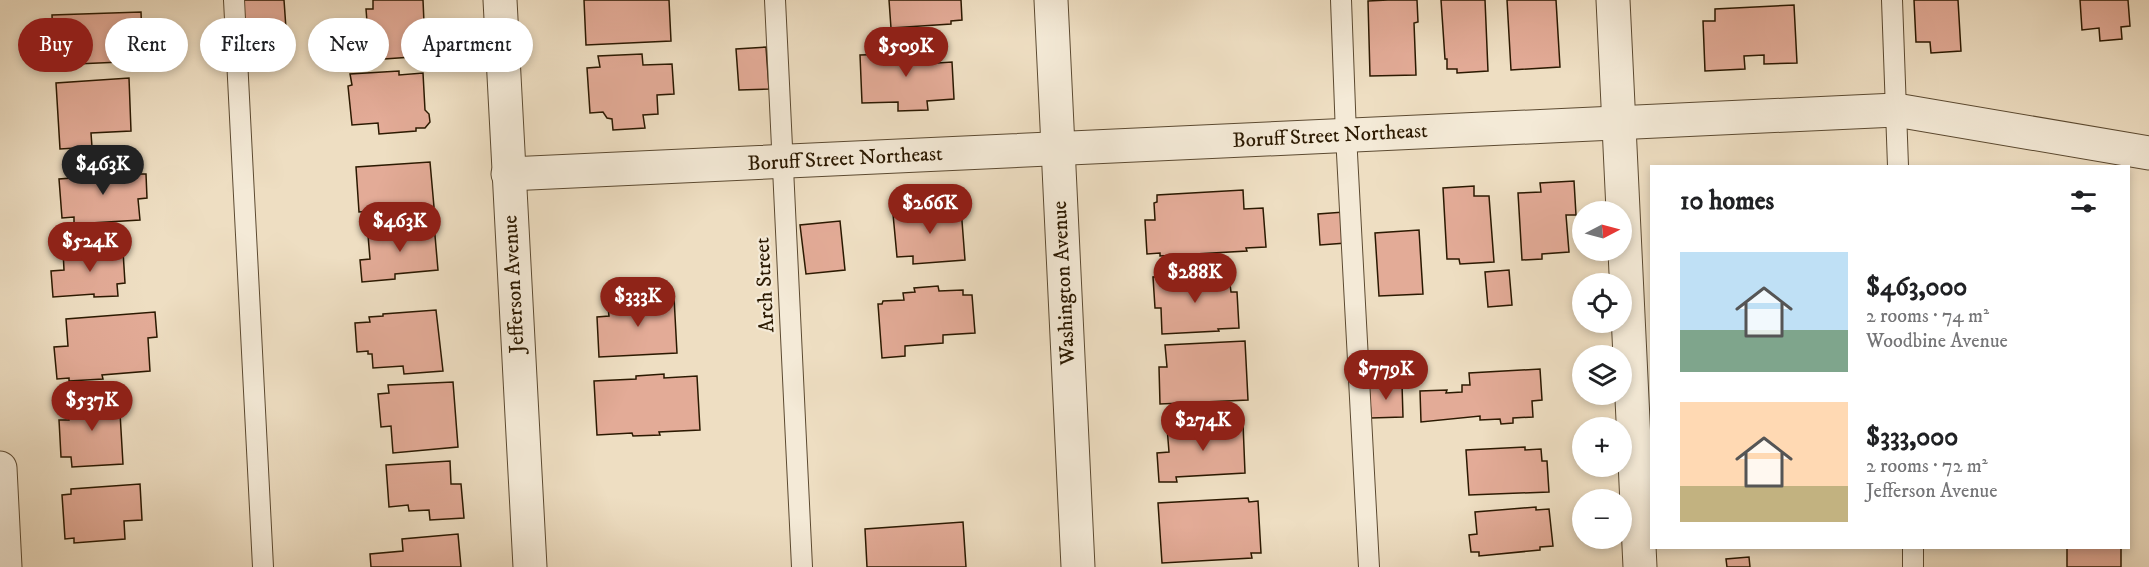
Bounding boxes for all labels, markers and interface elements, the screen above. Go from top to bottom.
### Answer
chip: Buy [18,18,93,72]
chip: Rent [105,18,188,72]
chip: Filters [200,18,296,72]
chip: New [308,18,389,72]
chip: Apartment [401,18,533,72]
pin: $509K [864,27,948,78]
text: $509K [878,34,934,59]
street label: Boruff Street Northeast [1232,118,1429,154]
street label: Boruff Street Northeast [747,141,944,177]
pin: $463K [61,145,145,196]
text: $463K [76,152,130,177]
pin: $266K [888,184,972,235]
text: 10 homes [1680,185,1774,218]
icon: filters [2067,185,2100,218]
text: $266K [902,191,958,216]
street label: Washington Avenue [1047,200,1081,367]
north arrow [1572,201,1632,261]
map controls [1572,201,1632,549]
pin: $463K [358,202,442,253]
text: $463K [373,209,427,234]
street label: Jefferson Avenue [497,214,531,356]
pin: $524K [48,222,132,273]
text: $524K [62,229,118,254]
street label: Arch Street [750,236,780,333]
pin: $288K [1153,253,1237,304]
text: $288K [1168,260,1222,285]
text: $463,000 [1866,271,1967,304]
button: locate [1572,273,1632,333]
icon: home [1728,276,1800,348]
pin: $333K [596,277,680,328]
text: $333K [614,284,662,309]
text: 2 rooms · 74 m² [1866,304,1989,329]
text: Woodbine Avenue [1866,329,2008,354]
button: layers [1572,345,1632,405]
pin: $779K [1344,350,1428,401]
text: $779K [1358,357,1414,382]
pin: $537K [50,381,134,432]
text: $537K [66,388,118,413]
pin: $274K [1161,401,1245,452]
text: $274K [1175,408,1231,433]
button: + [1572,417,1632,477]
text: $333,000 [1866,421,1958,454]
icon: home [1728,426,1800,498]
text: 2 rooms · 72 m² [1866,454,1988,479]
text: Jefferson Avenue [1866,479,1998,504]
button: − [1572,489,1632,549]

